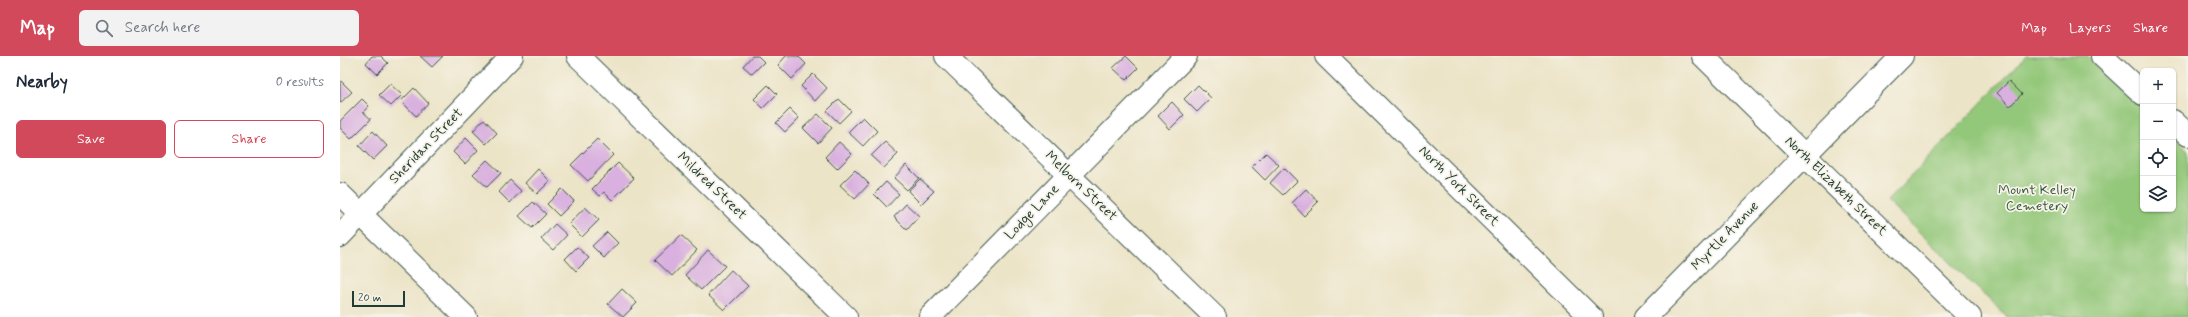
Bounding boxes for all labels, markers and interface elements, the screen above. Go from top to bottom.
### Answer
search box [79,10,359,46]
text: Map [20,16,55,41]
icon: search [93,17,115,39]
text: Search here [125,18,200,38]
text: Map [2021,19,2047,37]
text: Layers [2069,19,2111,37]
text: Share [2133,19,2168,37]
map controls [2140,68,2176,212]
button: + [2140,68,2176,104]
text: Nearby [16,71,68,93]
text: 0 results [276,74,324,91]
street label: Sheridan Street [385,104,467,188]
button: − [2140,104,2176,140]
button: Save [16,120,166,158]
button: Share [174,120,324,158]
street label: North Elizabeth Street [1781,132,1892,240]
button: locate [2140,140,2176,176]
street label: North York Street [1415,142,1504,231]
street label: Melborn Street [1041,147,1121,225]
street label: Mildred Street [673,148,751,224]
button: layers [2140,176,2176,212]
street label: Lodge Lane [1001,180,1064,244]
park label: Mount Kelley Cemetery [1998,181,2076,215]
street label: Myrtle Avenue [1687,197,1763,275]
scale bar [352,289,405,308]
text: 20 m [358,291,381,305]

